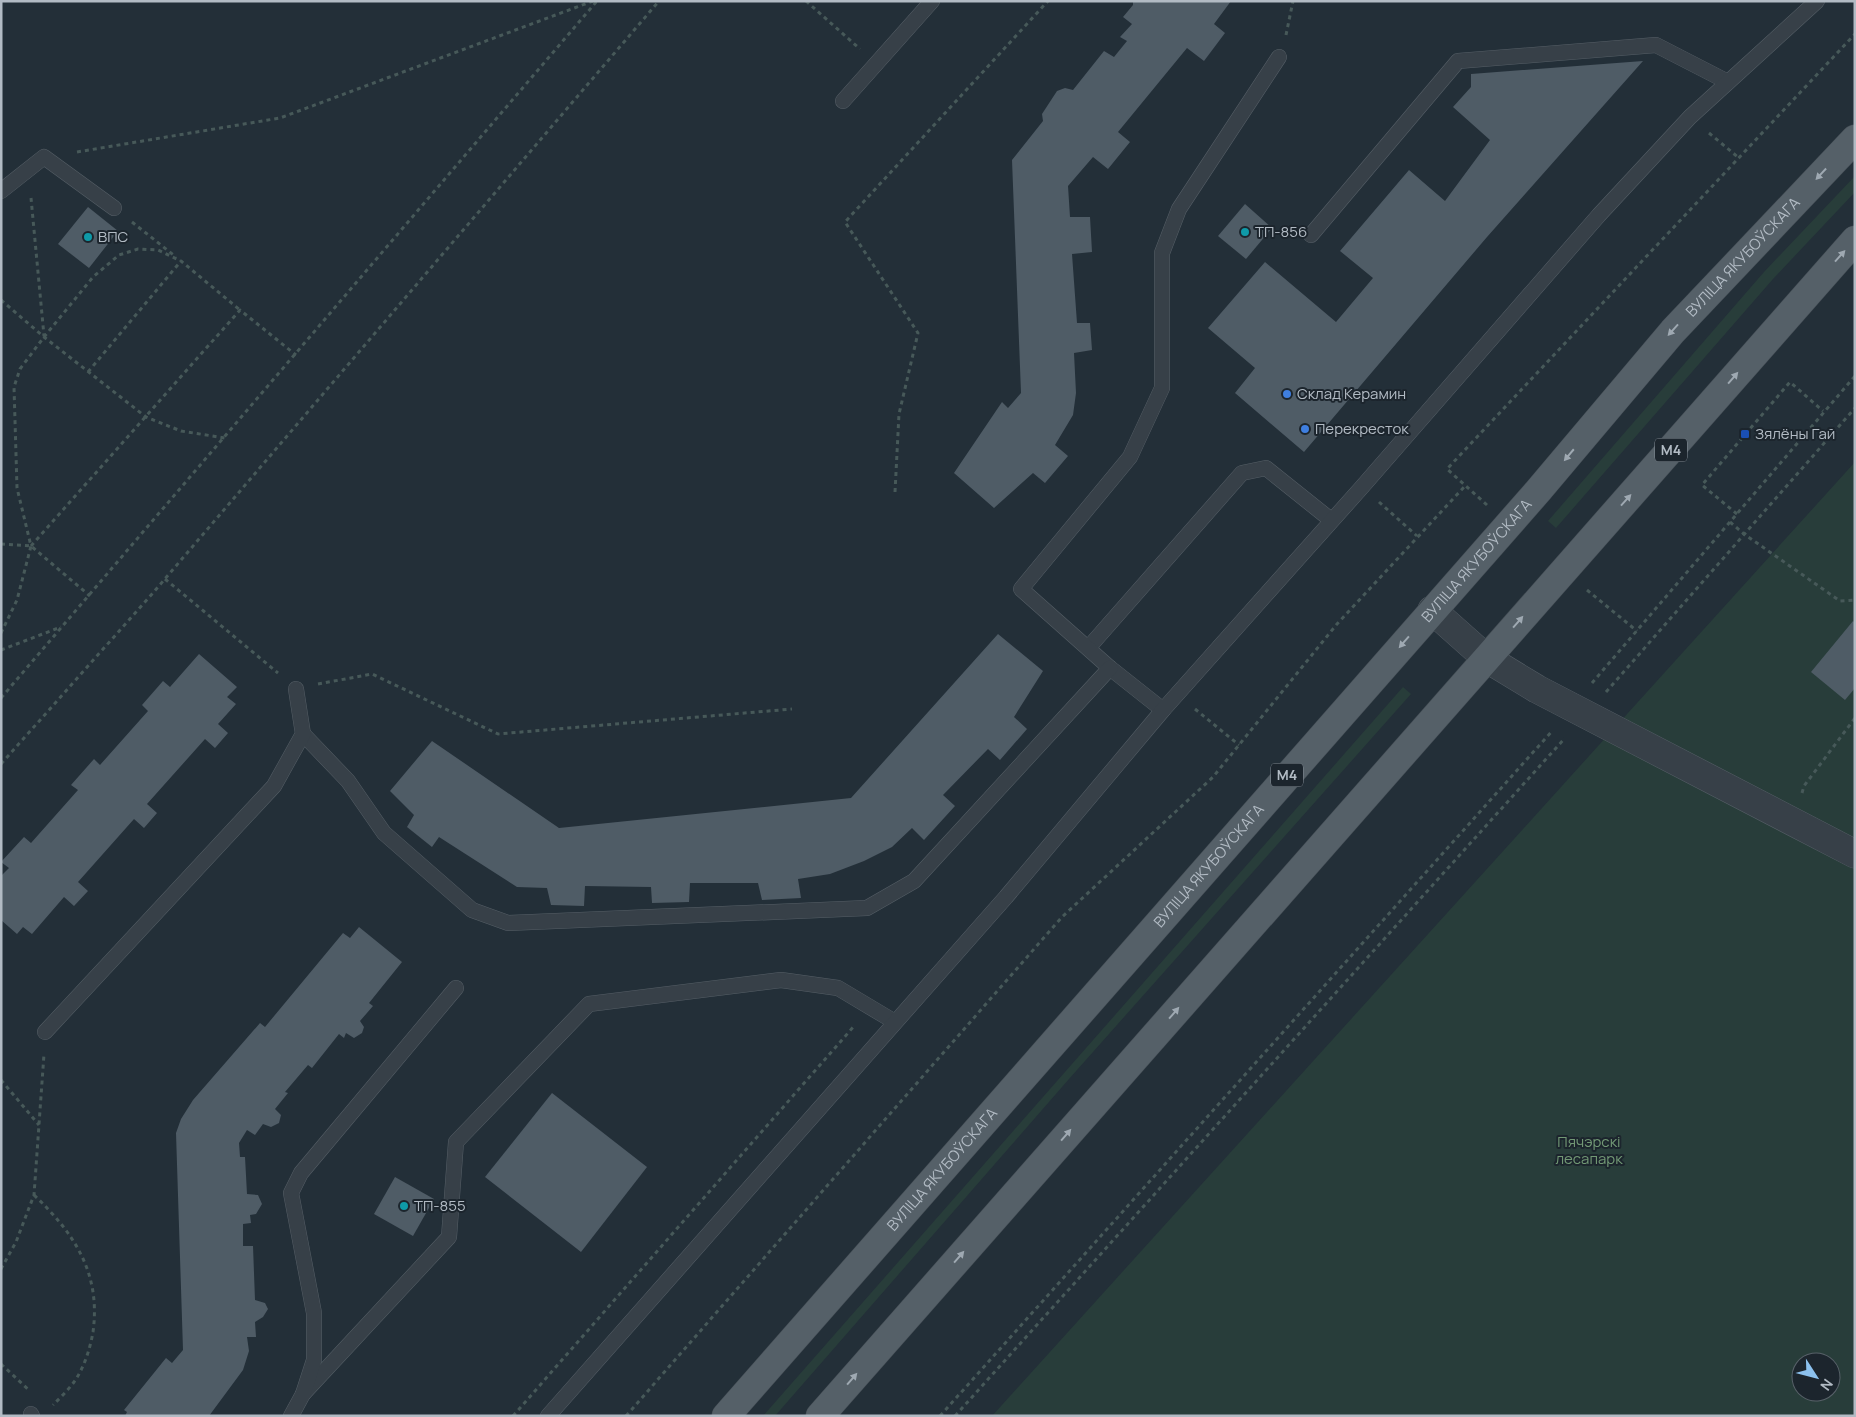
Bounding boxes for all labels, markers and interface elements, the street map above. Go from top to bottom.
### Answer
one-way arrow [1815,167,1827,179]
street label: ВУЛІЦА ЯКУБОЎСКАГА [1681,192,1805,321]
place label: ТП-856 [1255,221,1307,242]
place label: ВПС [98,226,129,247]
marker: ТП-856 [1239,226,1251,238]
marker: ВПС [82,231,94,243]
one-way arrow [1834,250,1846,262]
one-way arrow [1668,324,1679,337]
one-way arrow [1728,372,1739,385]
place label: Склад Керамин [1297,383,1406,404]
marker: Склад Керамин [1281,388,1293,400]
place label: Перекресток [1315,418,1409,439]
marker: Перекресток [1299,423,1311,435]
place label: Зялёны Гай [1755,423,1835,444]
marker: Зялёны Гай [1739,428,1751,440]
road number: М4 [1655,438,1687,462]
one-way arrow [1563,448,1574,461]
street label: ВУЛІЦА ЯКУБОЎСКАГА [1416,494,1537,627]
one-way arrow [1620,495,1632,507]
one-way arrow [1512,616,1524,628]
one-way arrow [1398,636,1409,649]
road number: М4 [1271,764,1303,786]
street label: ВУЛІЦА ЯКУБОЎСКАГА [1149,799,1269,932]
one-way arrow [1168,1008,1180,1020]
street label: ВУЛІЦА ЯКУБОЎСКАГА [882,1103,1002,1235]
one-way arrow [1061,1129,1072,1142]
park label: Пячэрскі лесапарк [1555,1131,1623,1169]
place label: ТП-855 [414,1195,466,1216]
marker: ТП-855 [398,1200,410,1212]
one-way arrow [953,1252,965,1264]
north arrow [1791,1352,1841,1402]
one-way arrow [846,1374,858,1386]
text: N [1816,1375,1838,1395]

